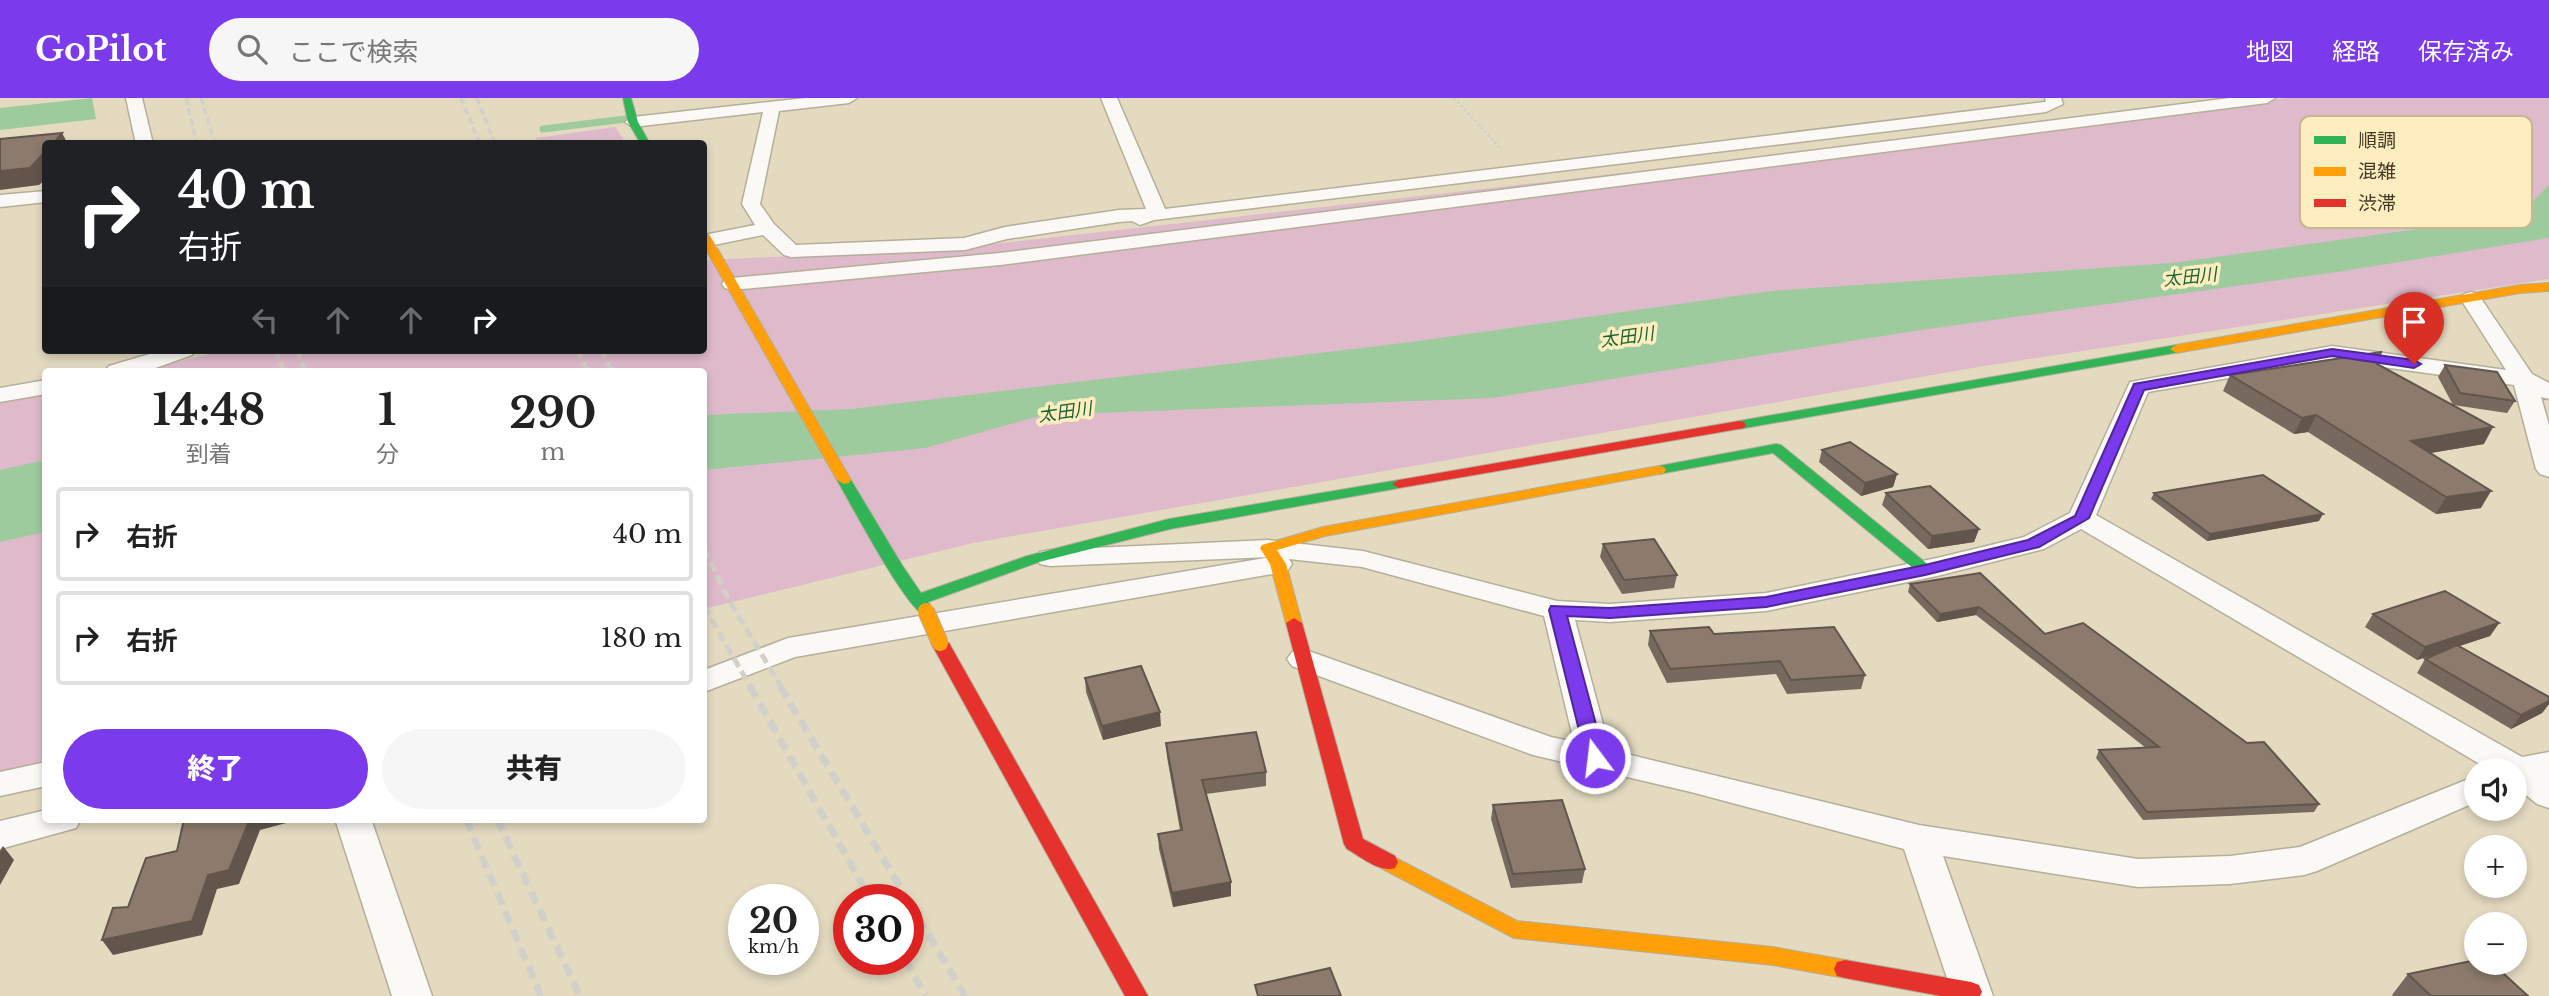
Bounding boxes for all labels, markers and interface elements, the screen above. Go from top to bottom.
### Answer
search box [209,18,699,81]
text: GoPilot [35,29,167,70]
icon: search [233,30,271,68]
text: ここで検索 [289,36,419,68]
text: 地図 [2246,37,2294,66]
text: 経路 [2332,37,2380,66]
text: 保存済み [2418,37,2514,66]
legend [2300,116,2532,228]
text: 順調 [2358,129,2396,152]
text: 40 m [178,160,315,221]
text: 混雑 [2358,160,2396,183]
icon: right [63,168,154,259]
text: 渋滞 [2358,192,2396,215]
text: 右折 [178,227,242,267]
water label: 太田川 [2162,263,2220,291]
pin [2384,292,2444,364]
icon: left [246,301,284,339]
icon: ahead [319,301,357,339]
icon: ahead [392,301,430,339]
icon: right [465,301,503,339]
icon: arrive [2395,303,2433,341]
water label: 太田川 [1599,322,1657,352]
text: 14:48 [152,384,265,436]
text: 1 [378,384,396,436]
text: 290 [509,387,597,439]
water label: 太田川 [1037,397,1095,427]
text: m [540,438,565,466]
text: 到着 [186,440,232,468]
text: 分 [376,440,399,468]
icon: right [67,515,105,553]
text: 40 m [613,518,682,550]
text: 右折 [126,521,178,553]
icon: right [67,619,105,657]
text: 180 m [601,622,682,654]
text: 右折 [126,625,178,657]
position arrow [1558,721,1632,795]
button: 終了 [63,729,368,809]
button: 共有 [382,729,686,809]
map controls [2464,758,2527,975]
button: sound [2464,758,2527,821]
button: + [2464,835,2527,898]
speed limit sign: 30 [833,884,924,975]
text: 20 [749,899,798,942]
button: − [2464,912,2527,975]
text: km/h [748,936,799,958]

